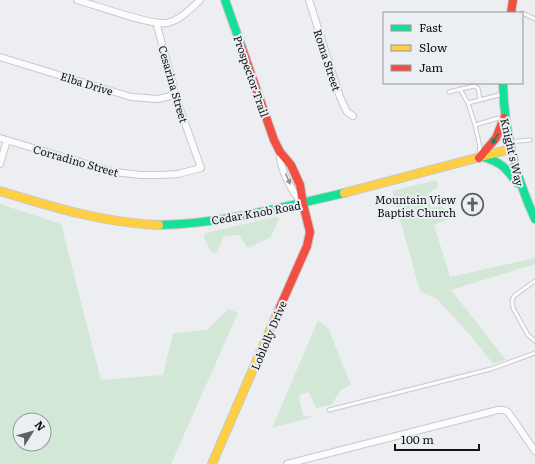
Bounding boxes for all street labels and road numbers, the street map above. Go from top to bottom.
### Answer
street label: Roma Street [310,27,346,94]
street label: Prospector Trail [231,33,274,119]
street label: Cesarina Street [155,43,193,125]
street label: Elba Drive [59,67,116,99]
street label: Knight's Way [497,116,529,188]
street label: Corradino Street [31,140,121,180]
street label: Cedar Knob Road [210,196,302,228]
street label: Loblolly Drive [246,298,290,372]

